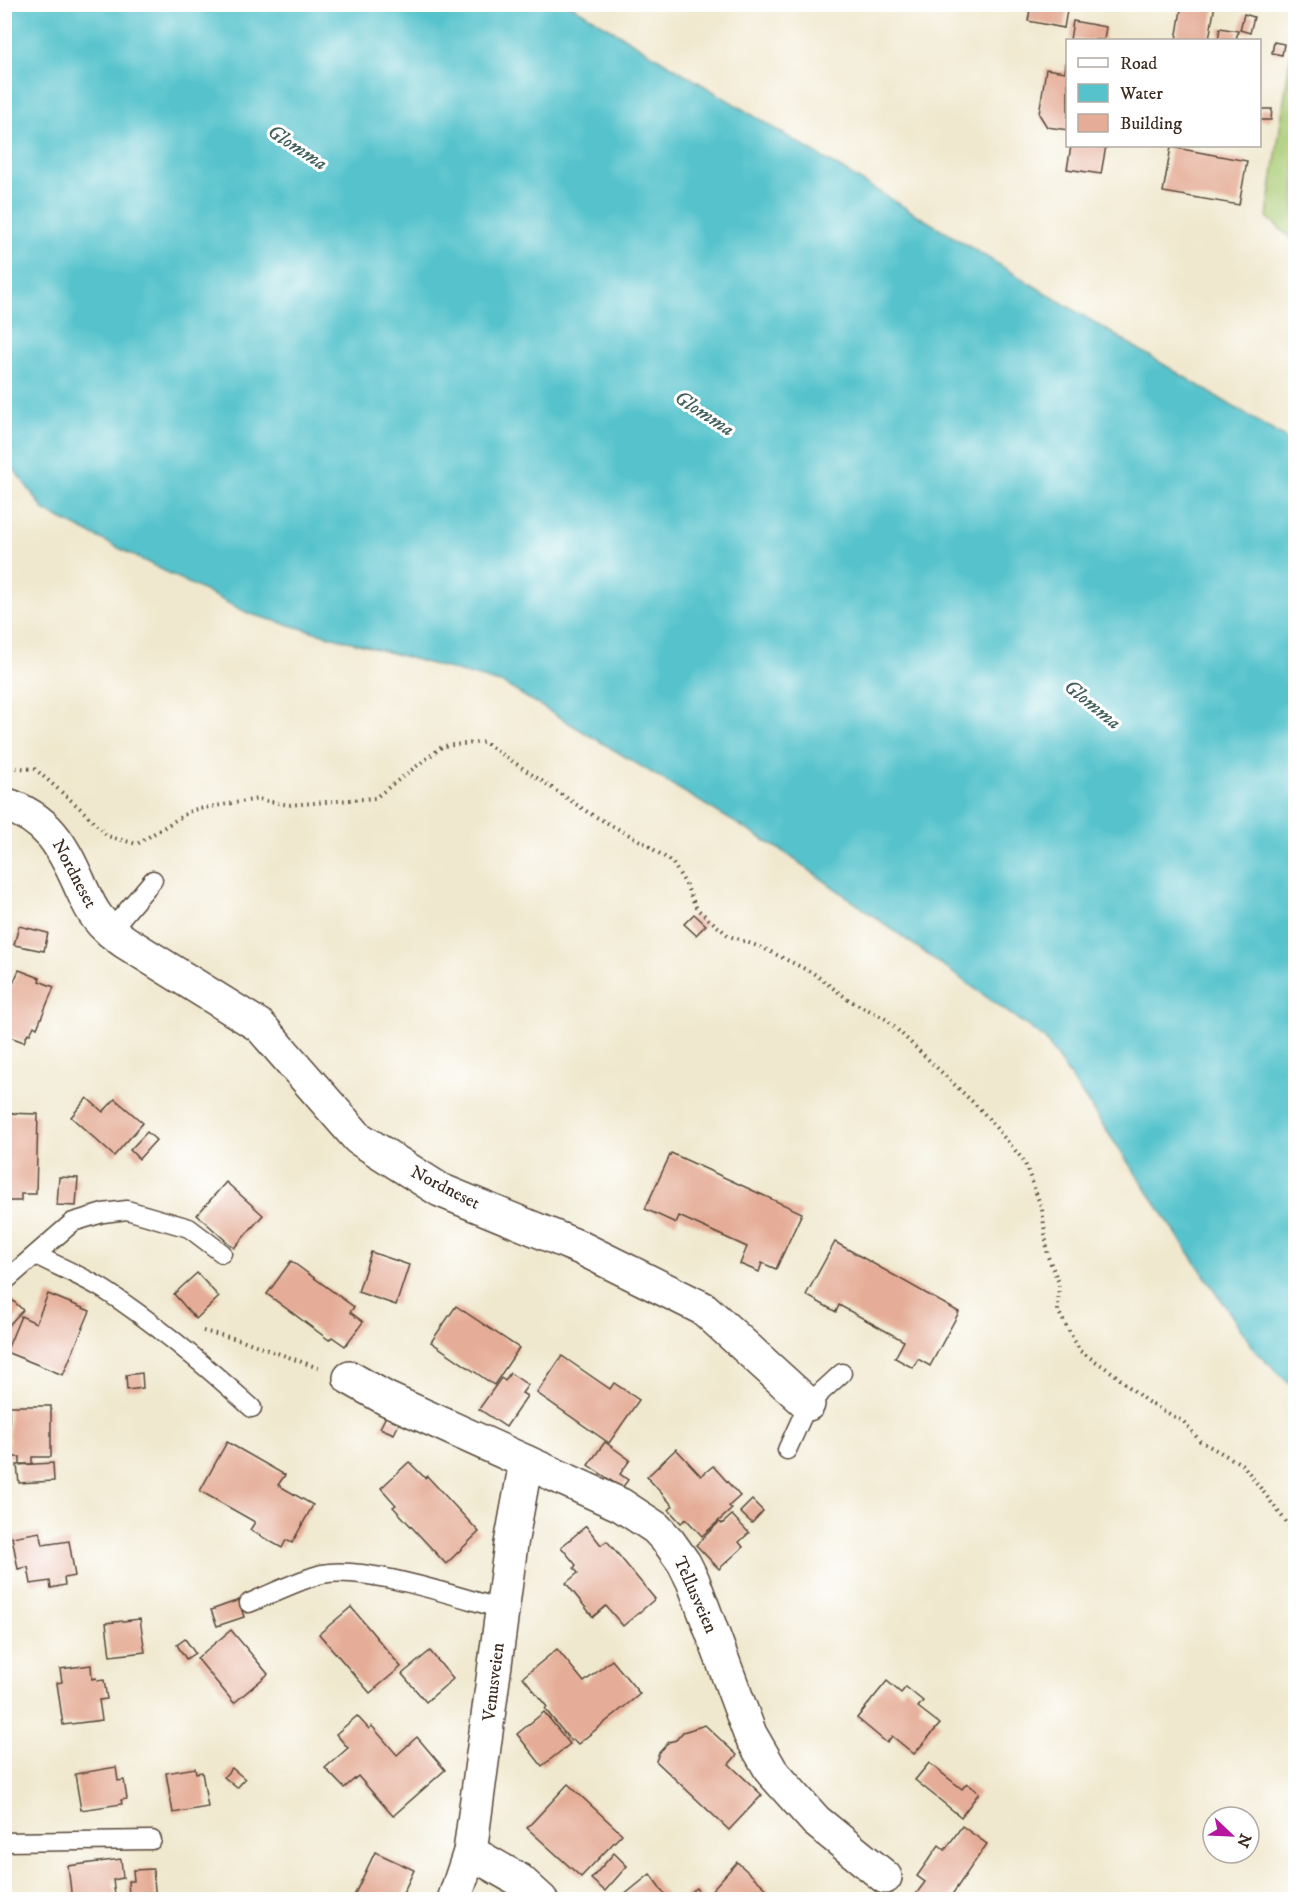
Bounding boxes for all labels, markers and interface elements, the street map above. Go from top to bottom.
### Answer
legend [1066,39,1261,147]
text: Road [1120,53,1157,75]
text: Water [1119,83,1163,105]
text: Building [1120,113,1182,135]
water label: Glomma [262,120,332,176]
water label: Glomma [669,386,739,442]
water label: Glomma [1058,674,1126,736]
street label: Nordneset [47,836,101,912]
street label: Nordneset [407,1161,483,1215]
street label: Tellusveien [668,1553,722,1637]
street label: Venusveien [478,1641,510,1723]
north arrow [1201,1805,1261,1865]
text: N [1232,1831,1256,1850]

